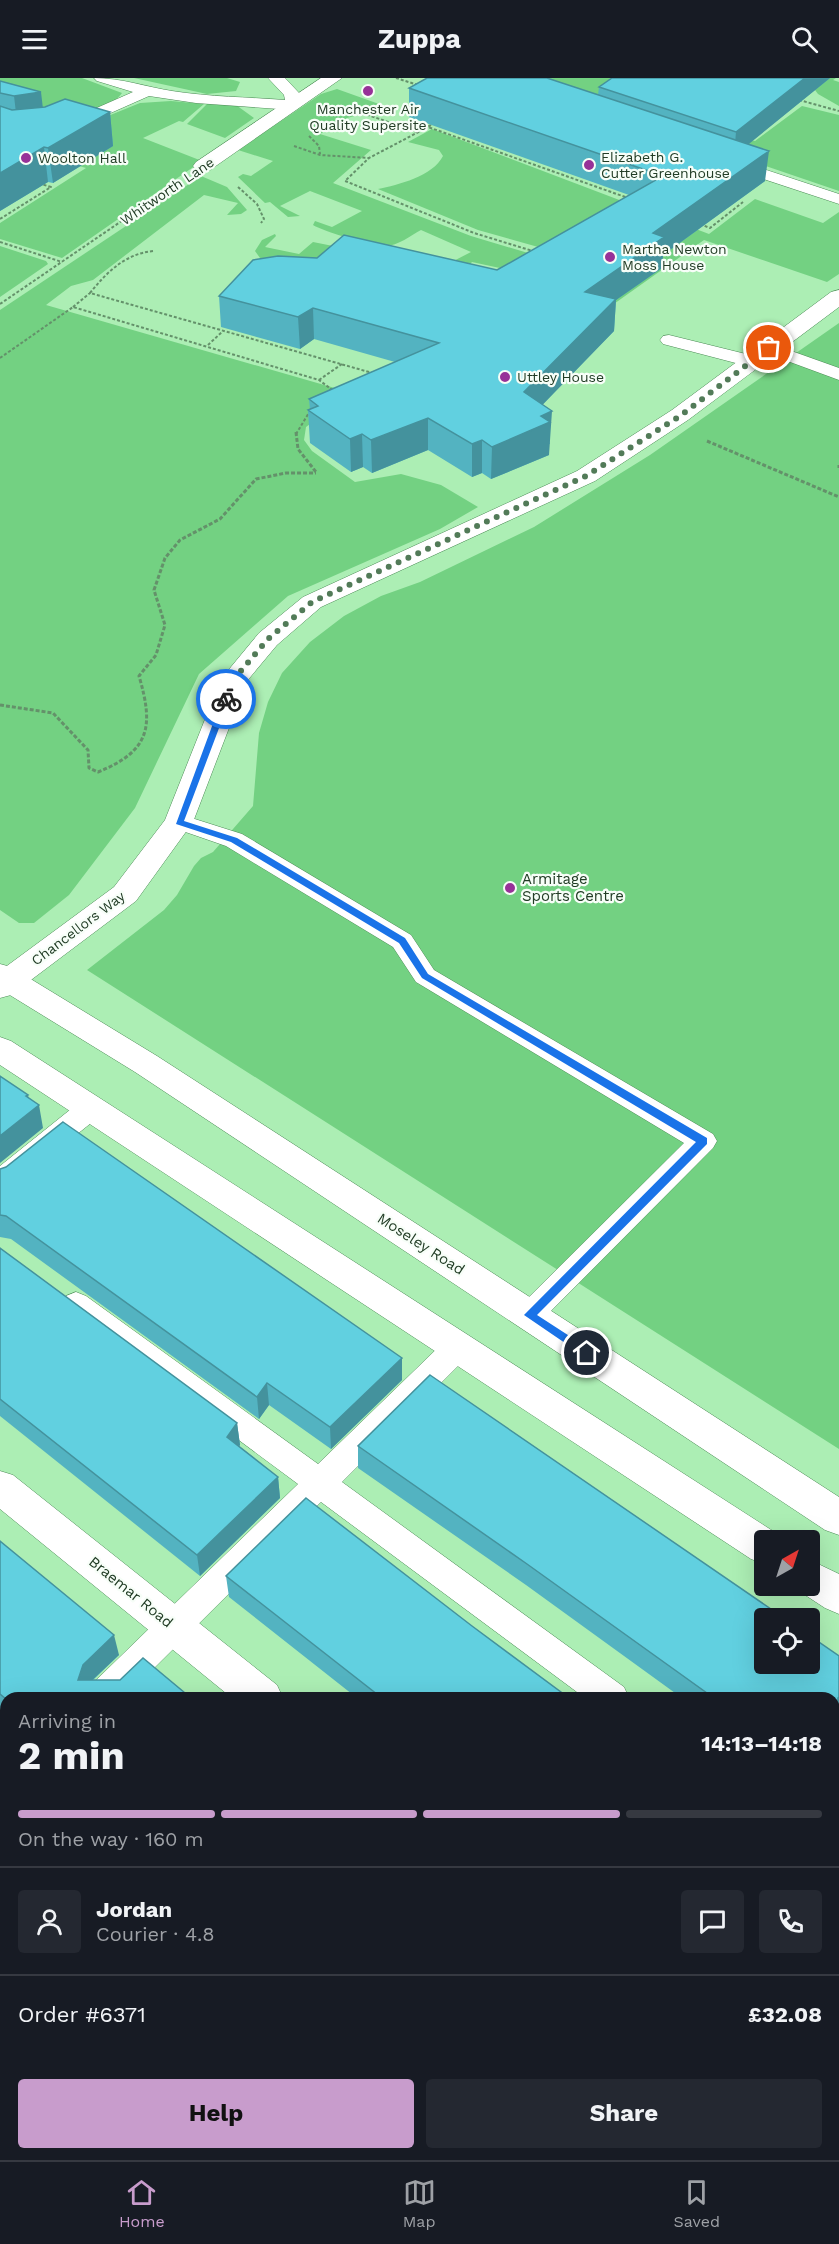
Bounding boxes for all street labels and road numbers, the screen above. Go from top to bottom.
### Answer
street label: Whitworth Lane [117,154,217,228]
street label: Chancellors Way [28,887,128,968]
street label: Moseley Road [374,1209,468,1279]
street label: Braemar Road [85,1553,177,1631]

